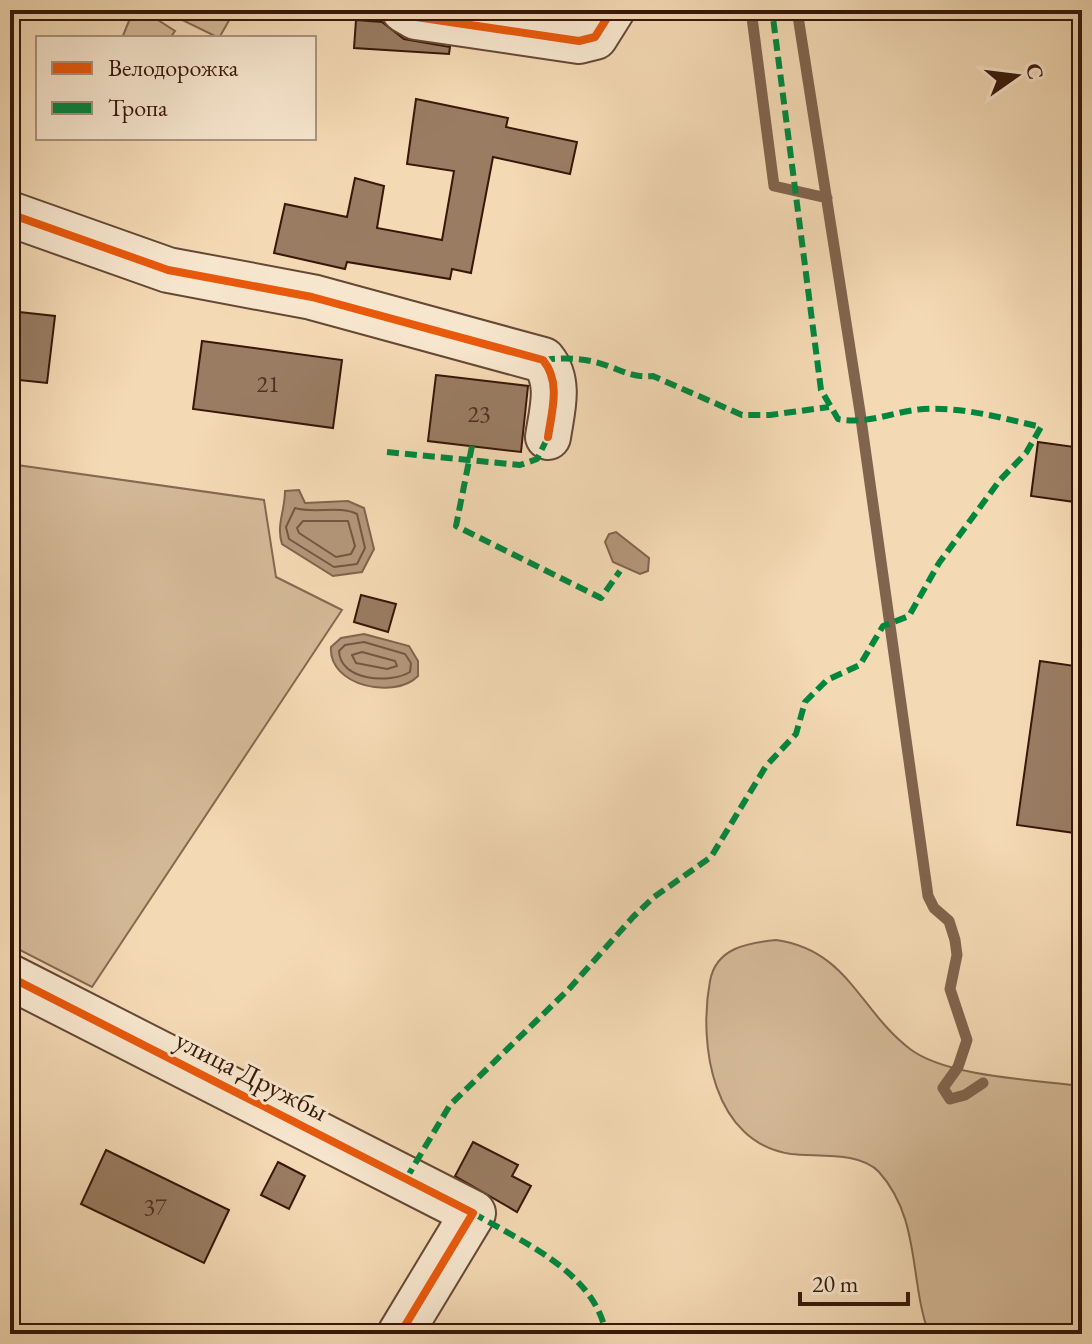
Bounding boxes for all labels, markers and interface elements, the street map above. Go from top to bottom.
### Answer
legend [36,36,316,140]
north arrow [976,36,1056,116]
text: Велодорожка [108,52,239,83]
text: С [1019,60,1051,82]
text: Тропа [108,92,168,123]
house number: 21 [256,368,280,399]
house number: 23 [467,398,491,429]
street label: улица Дружбы [170,1021,334,1129]
house number: 37 [143,1191,167,1222]
scale bar [800,1256,908,1306]
text: 20 m [812,1268,859,1299]

